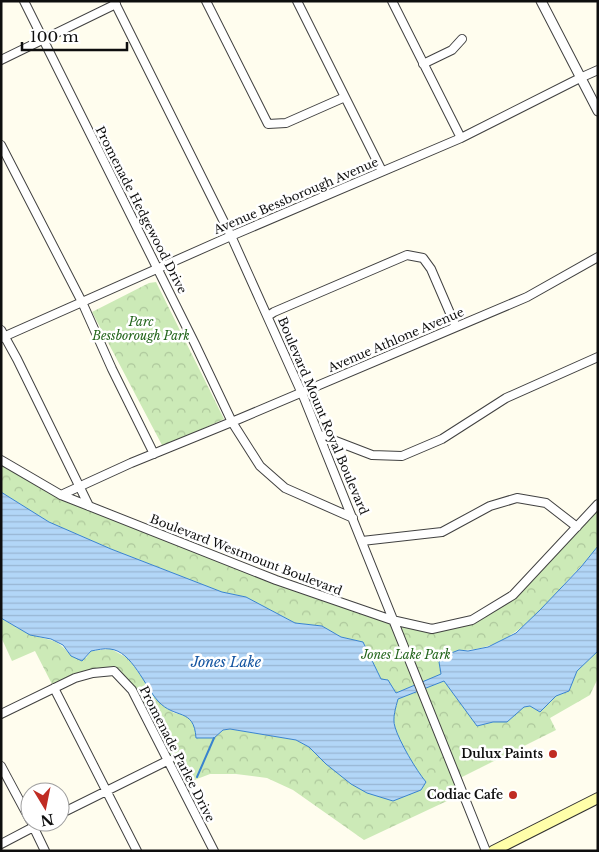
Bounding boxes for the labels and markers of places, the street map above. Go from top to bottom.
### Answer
place label: Dulux Paints [461,746,543,761]
marker: Dulux Paints [547,748,559,760]
place label: Codiac Cafe [427,787,503,802]
marker: Codiac Cafe [507,789,519,801]

